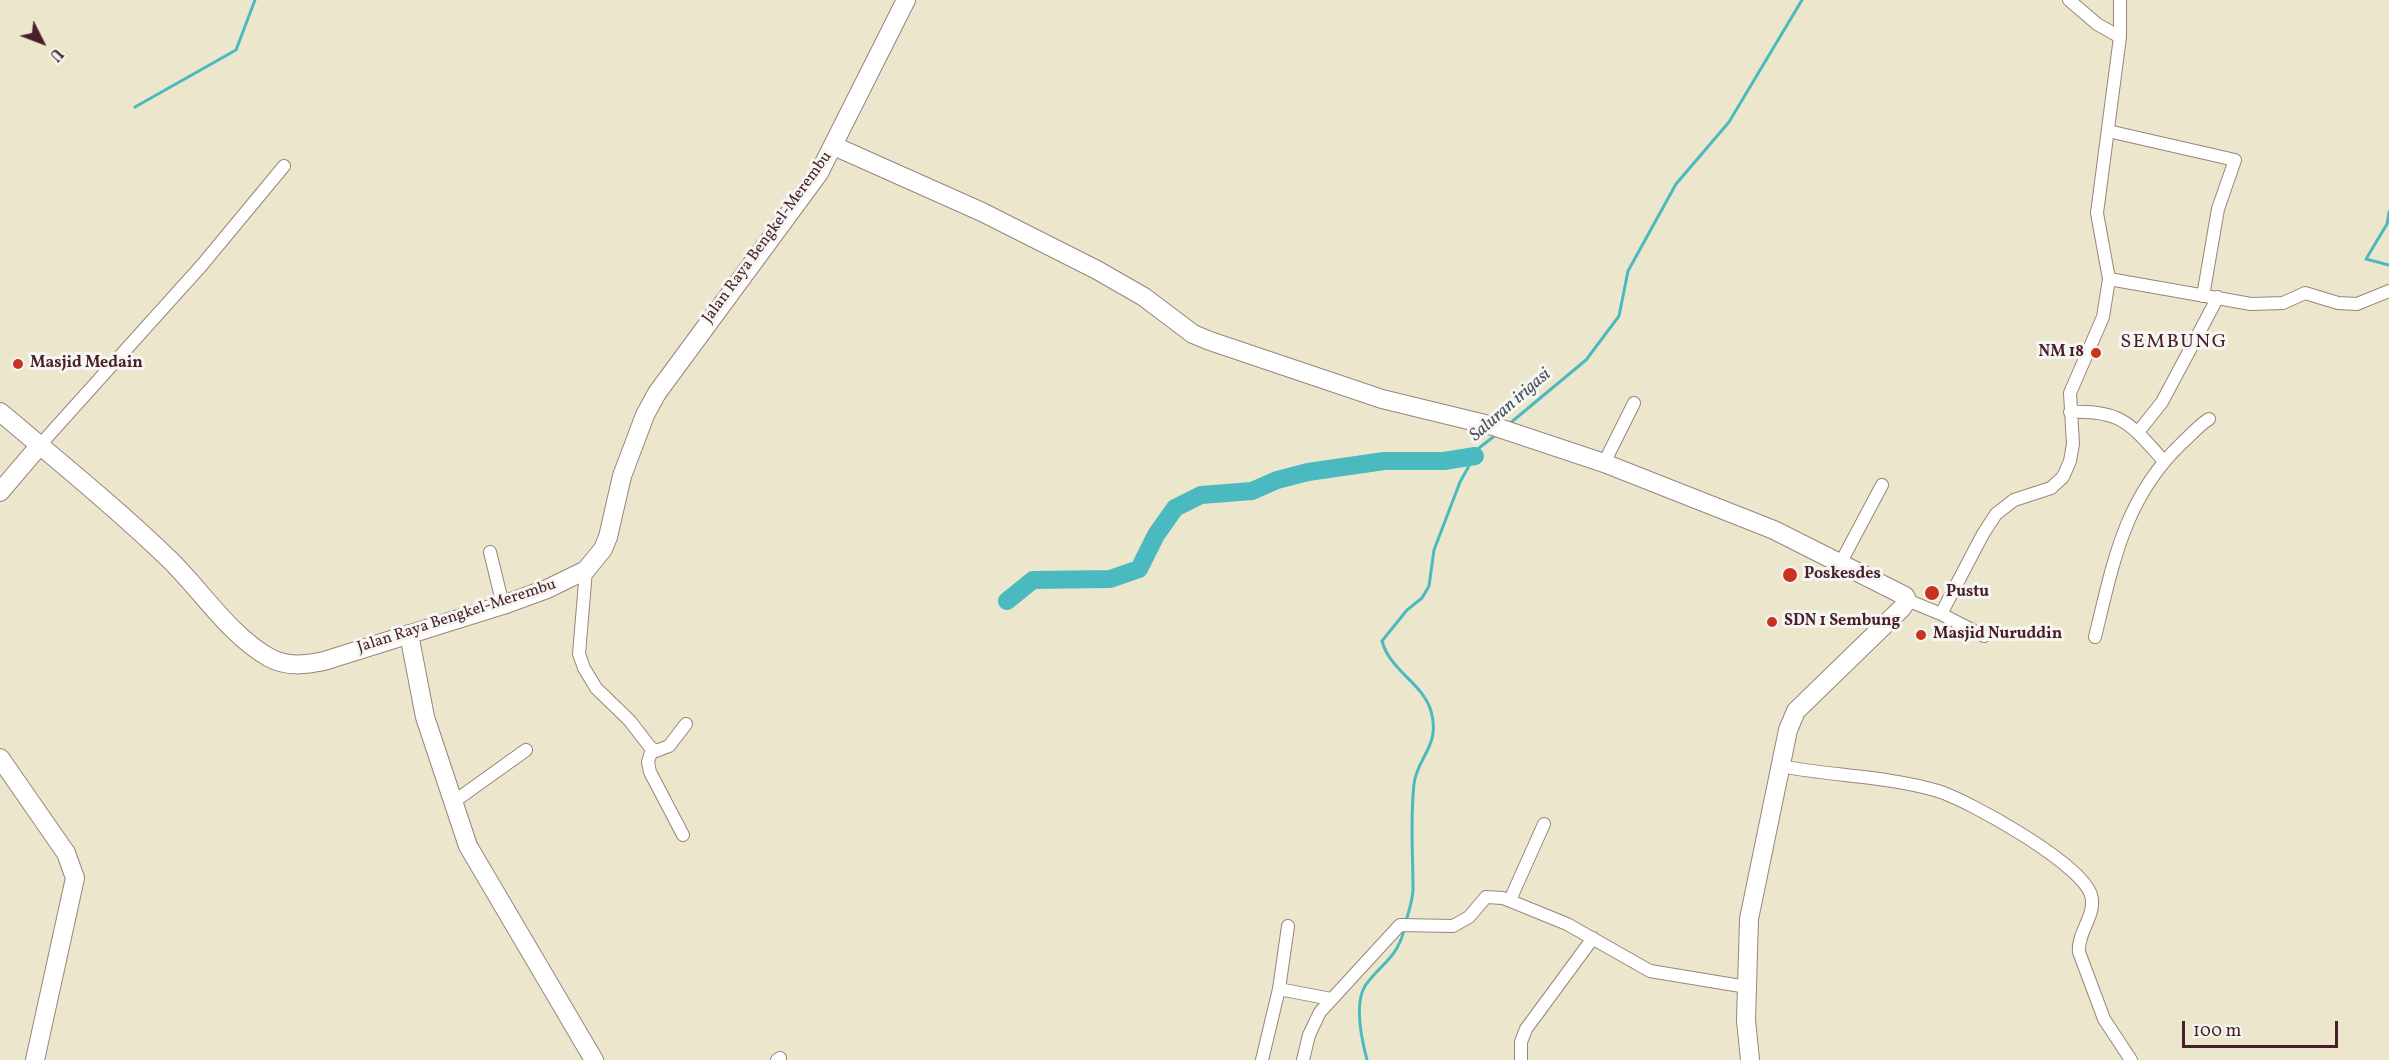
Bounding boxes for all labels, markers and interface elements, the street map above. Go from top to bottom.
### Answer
north arrow [12,12,72,72]
text: U [44,43,67,65]
street label: Jalan Raya Bengkel-Merembu [699,148,837,328]
district label: SEMBUNG [2120,331,2228,355]
place label: NM 18 [2039,343,2084,363]
marker: NM 18 [2089,346,2103,360]
place label: Masjid Medain [30,354,143,374]
marker: Masjid Medain [11,357,25,371]
water label: Saluran irigasi [1466,365,1556,447]
place label: Poskesdes [1804,565,1881,585]
marker: Poskesdes [1781,566,1799,584]
street label: Jalan Raya Bengkel-Merembu [355,576,559,658]
place label: Pustu [1946,583,1989,603]
marker: Pustu [1923,584,1941,602]
place label: SDN 1 Sembung [1784,612,1900,632]
marker: SDN 1 Sembung [1765,615,1779,629]
place label: Masjid Nuruddin [1933,625,2062,645]
marker: Masjid Nuruddin [1914,628,1928,642]
scale bar [2185,1009,2341,1047]
text: 100 m [2193,1019,2242,1044]

